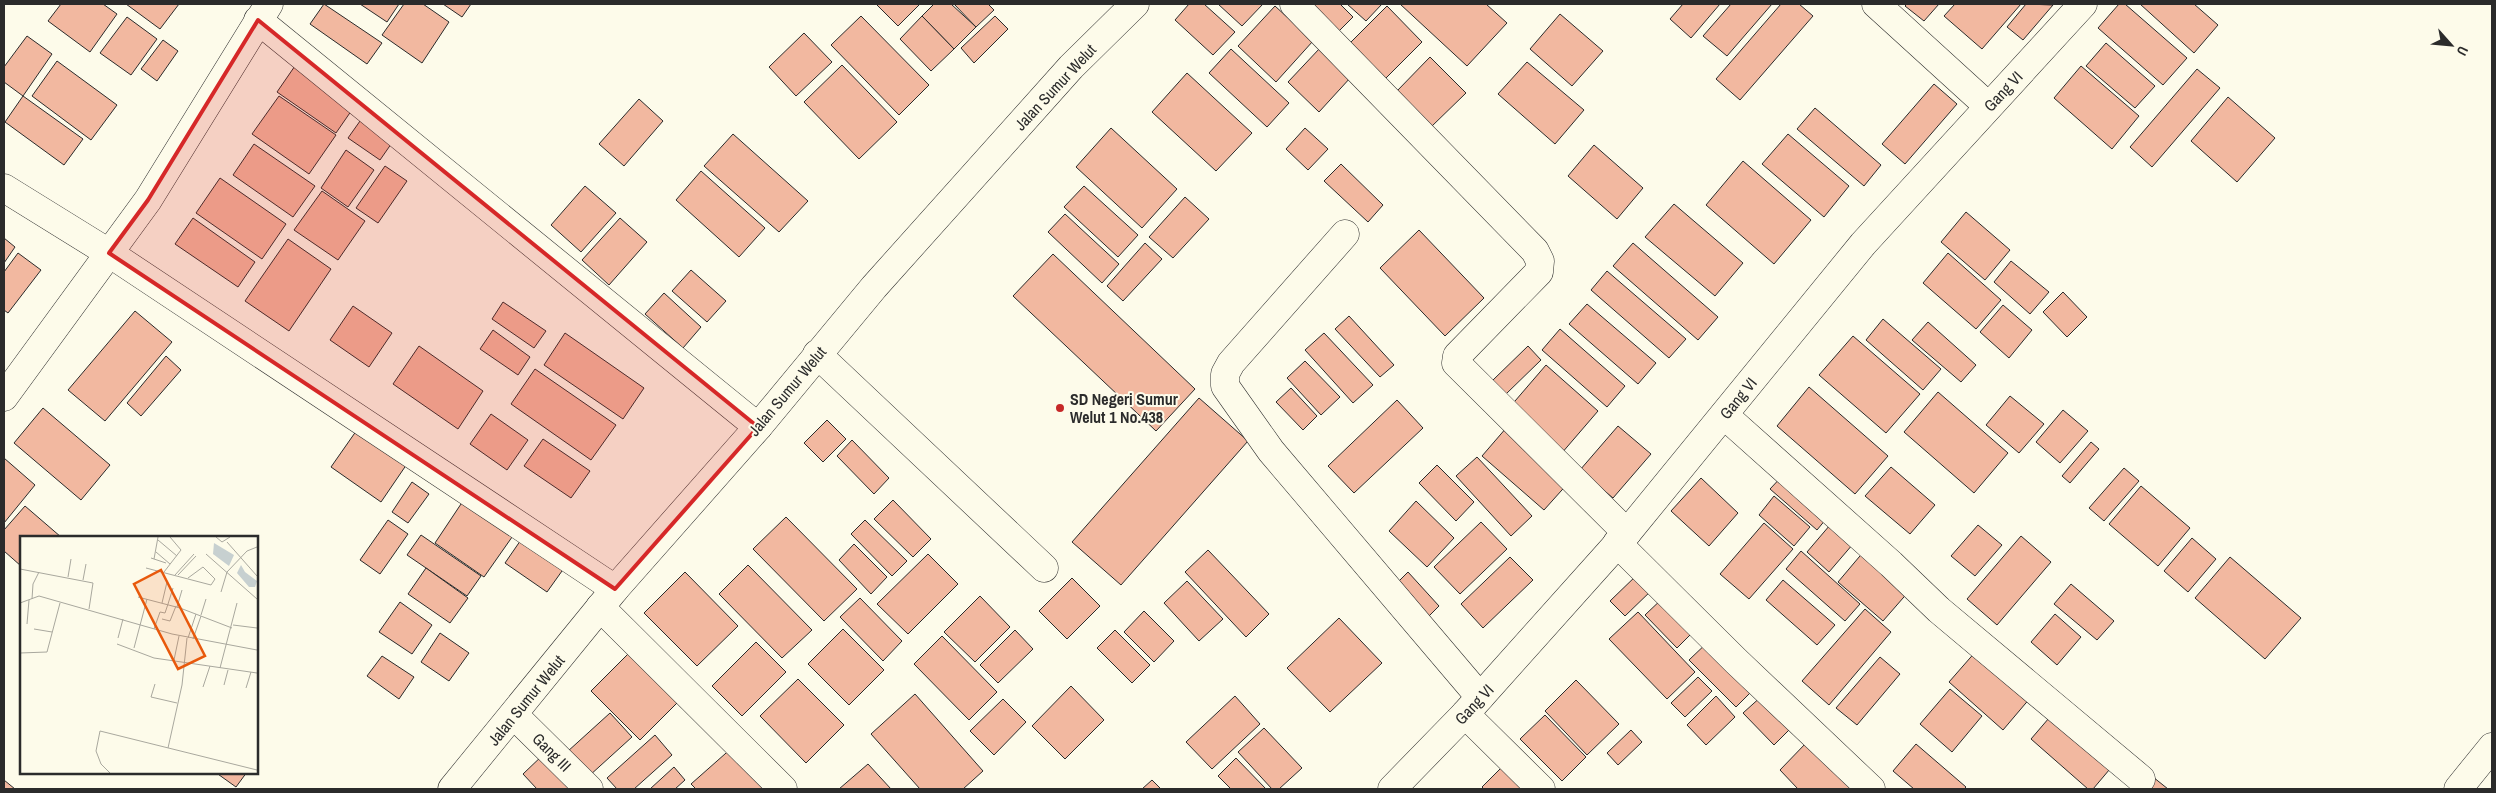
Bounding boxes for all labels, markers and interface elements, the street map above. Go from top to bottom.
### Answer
north arrow [2426,20,2476,70]
street label: Jalan Sumur Welut [1009,39,1101,135]
text: U [2453,43,2472,59]
street label: Gang VI [1979,66,2027,116]
street label: Jalan Sumur Welut [743,341,831,440]
street label: Gang VI [1714,372,1762,424]
place label: SD Negeri Sumur Welut 1 No.438 [1070,388,1179,428]
marker: SD Negeri Sumur Welut 1 No.438 [1054,402,1066,414]
inset map [20,536,258,773]
street label: Jalan Sumur Welut [483,650,570,750]
street label: Gang VI [1450,679,1498,729]
street label: Gang III [528,728,576,776]

